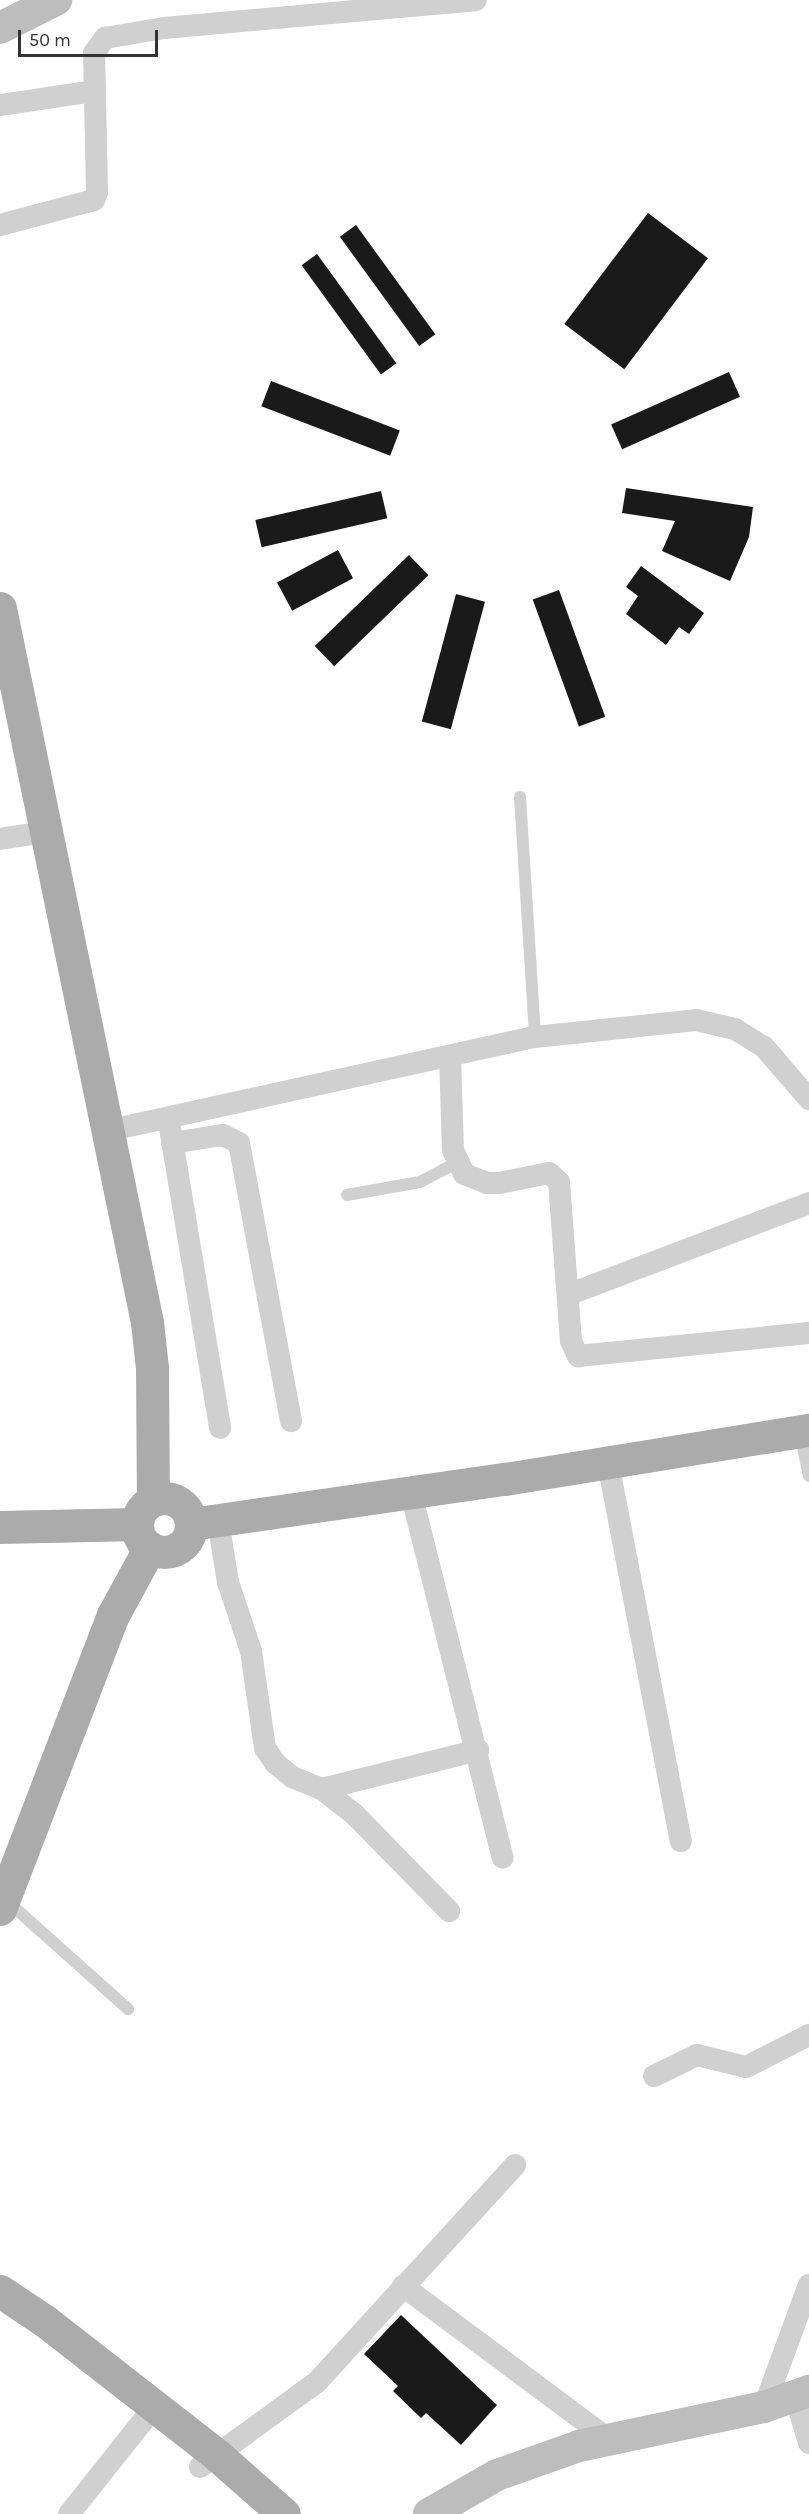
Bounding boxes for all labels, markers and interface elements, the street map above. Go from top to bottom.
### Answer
scale bar [21,18,160,56]
text: 50 m [29,29,71,51]

